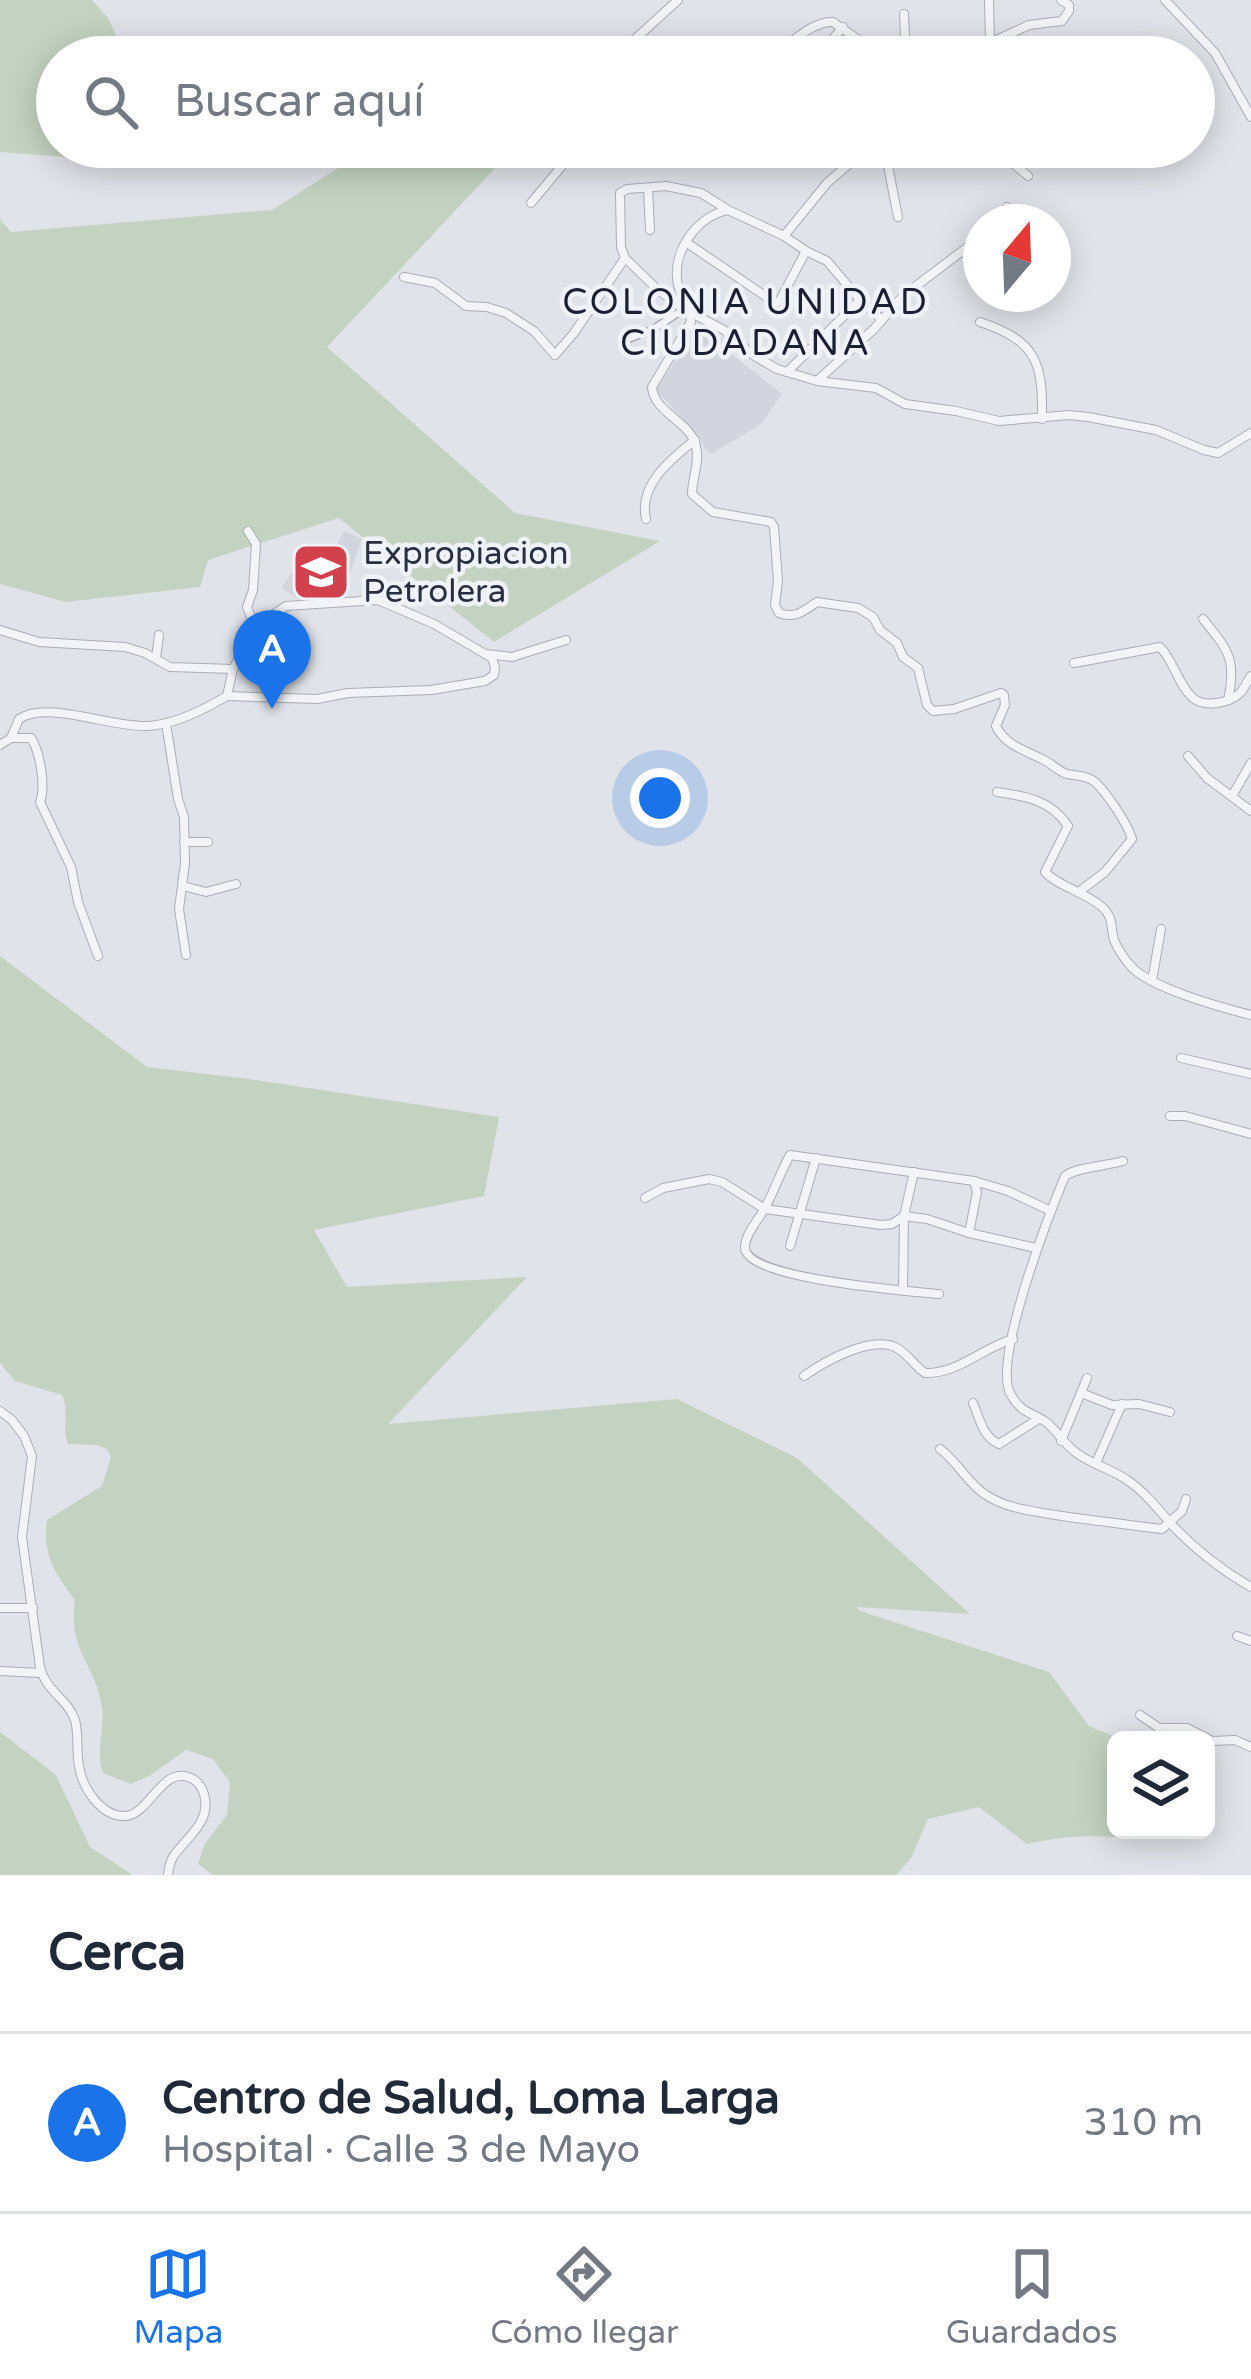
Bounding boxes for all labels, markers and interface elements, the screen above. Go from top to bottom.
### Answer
search box [36,36,1215,168]
icon: search [78,69,144,135]
text: Buscar aquí [174,75,424,129]
north arrow [963,204,1071,312]
district label: COLONIA UNIDAD CIUDADANA [562,281,930,365]
place label: Expropiacion Petrolera [363,534,569,611]
school or university icon: Expropiacion Petrolera [290,541,352,603]
pin: A [233,610,311,709]
your location [630,768,690,828]
map controls [1107,1731,1215,1839]
button: layers [1107,1731,1215,1839]
text: Cerca [48,1922,186,1984]
text: Centro de Salud, Loma Larga [162,2072,780,2126]
text: A [72,2099,102,2146]
text: 310 m [1084,2099,1203,2146]
text: Hospital · Calle 3 de Mayo [162,2126,640,2173]
tab: Mapa [133,2241,223,2352]
tab: Cómo llegar [490,2241,679,2352]
tab: Guardados [946,2241,1118,2352]

